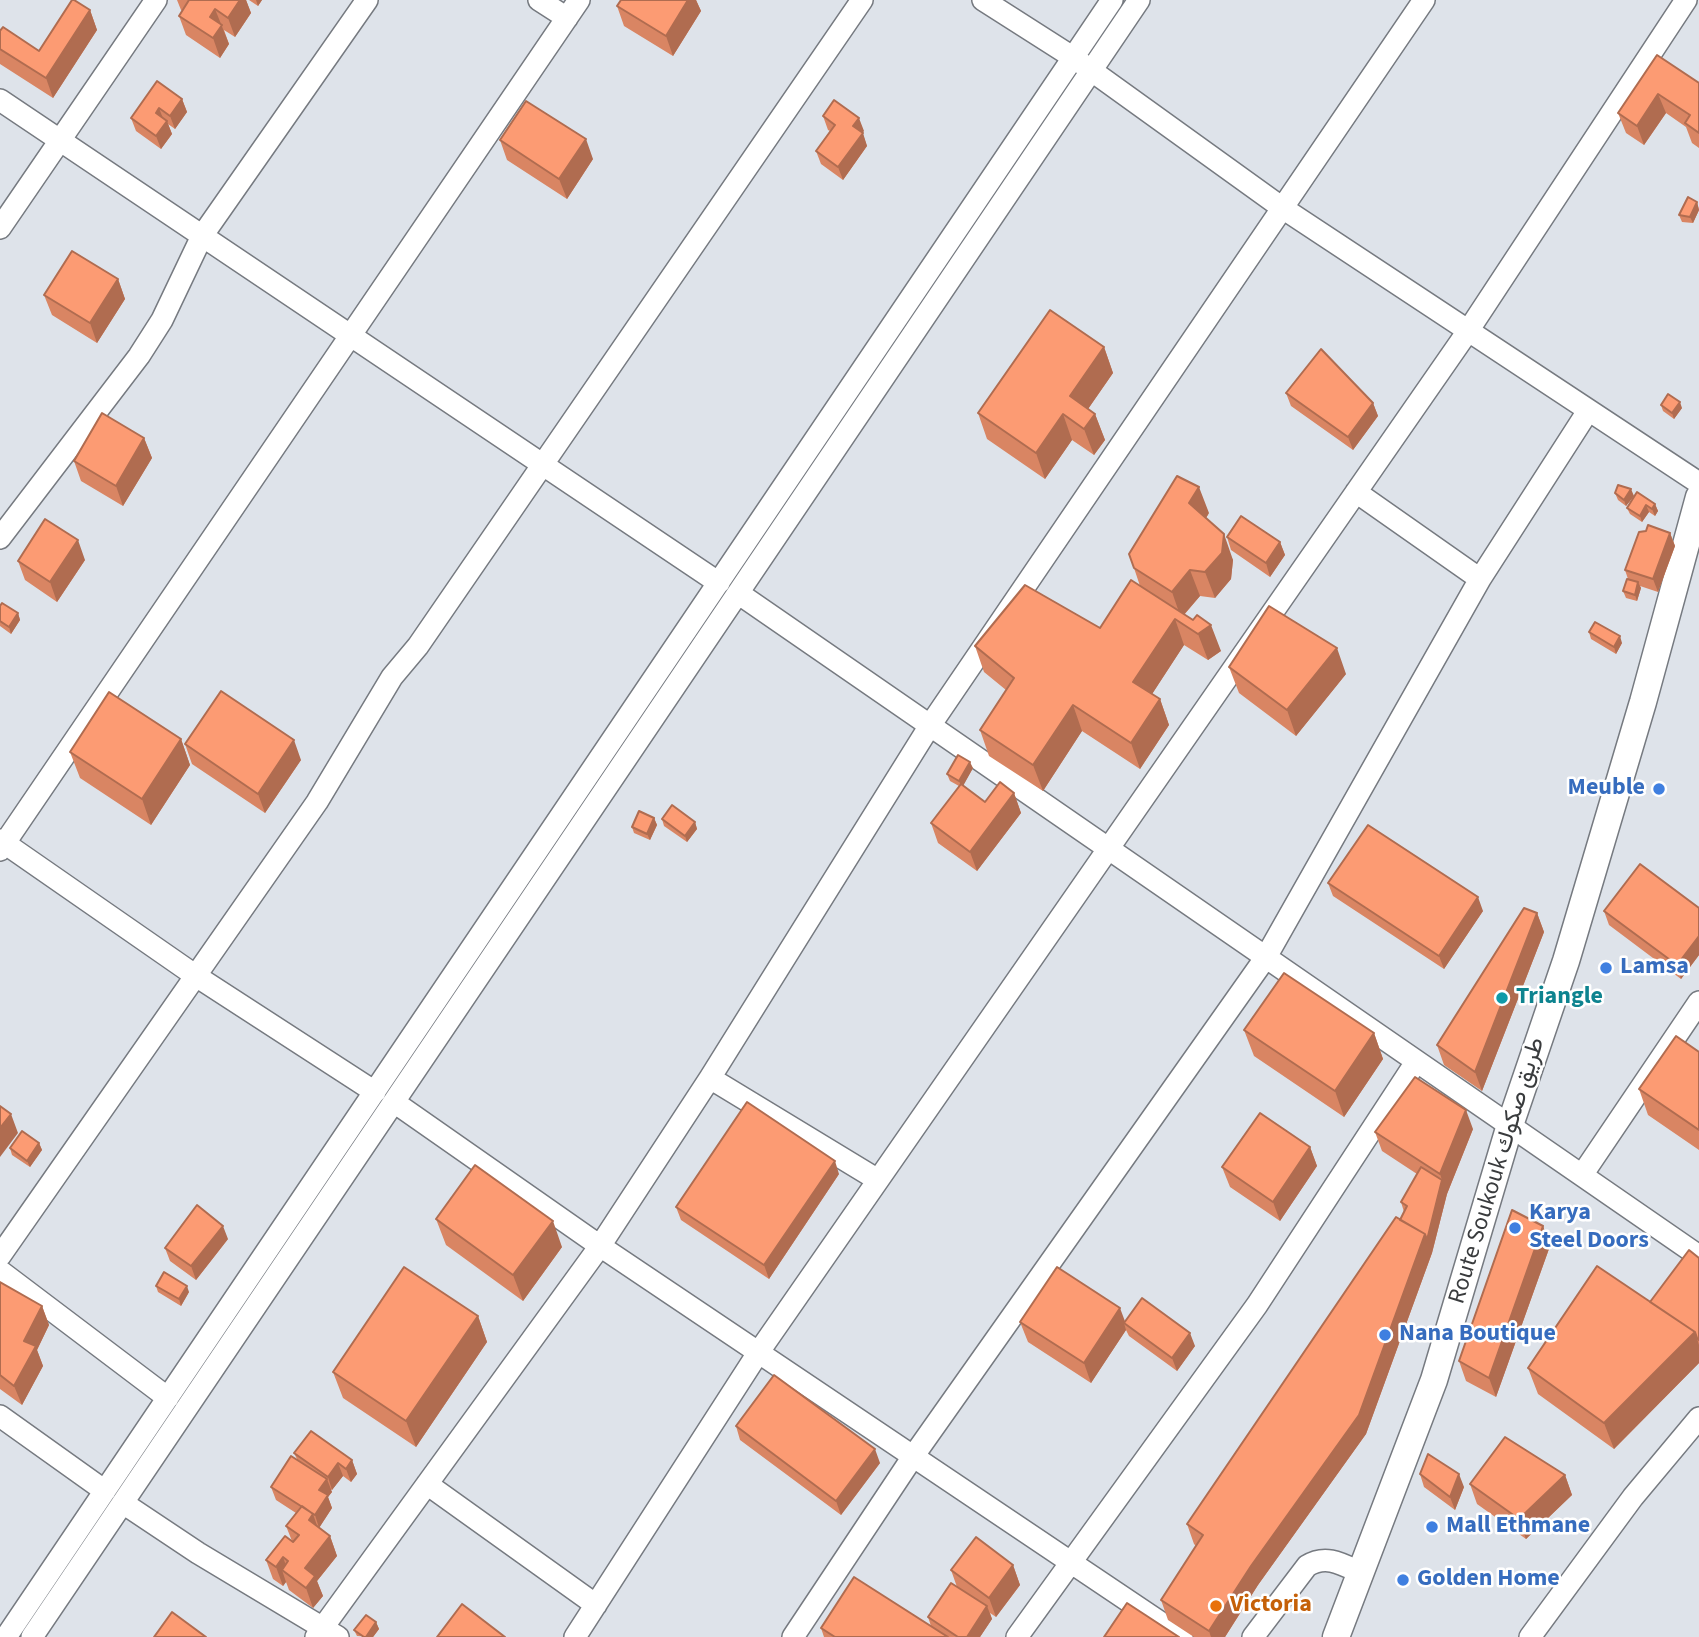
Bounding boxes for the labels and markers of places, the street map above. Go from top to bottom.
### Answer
place label: Meuble [1568,775,1645,803]
marker: Meuble [1651,781,1667,797]
place label: Lamsa [1620,954,1689,982]
marker: Lamsa [1598,960,1614,976]
place label: Triangle [1516,984,1603,1012]
marker: Triangle [1494,990,1510,1006]
place label: Karya Steel Doors [1529,1200,1649,1256]
marker: Karya Steel Doors [1507,1220,1523,1236]
place label: Nana Boutique [1399,1321,1556,1349]
marker: Nana Boutique [1377,1327,1393,1343]
place label: Mall Ethmane [1446,1513,1590,1541]
marker: Mall Ethmane [1424,1519,1440,1535]
place label: Golden Home [1417,1566,1560,1594]
marker: Golden Home [1395,1572,1411,1588]
place label: Victoria [1230,1592,1312,1620]
marker: Victoria [1208,1598,1224,1614]

